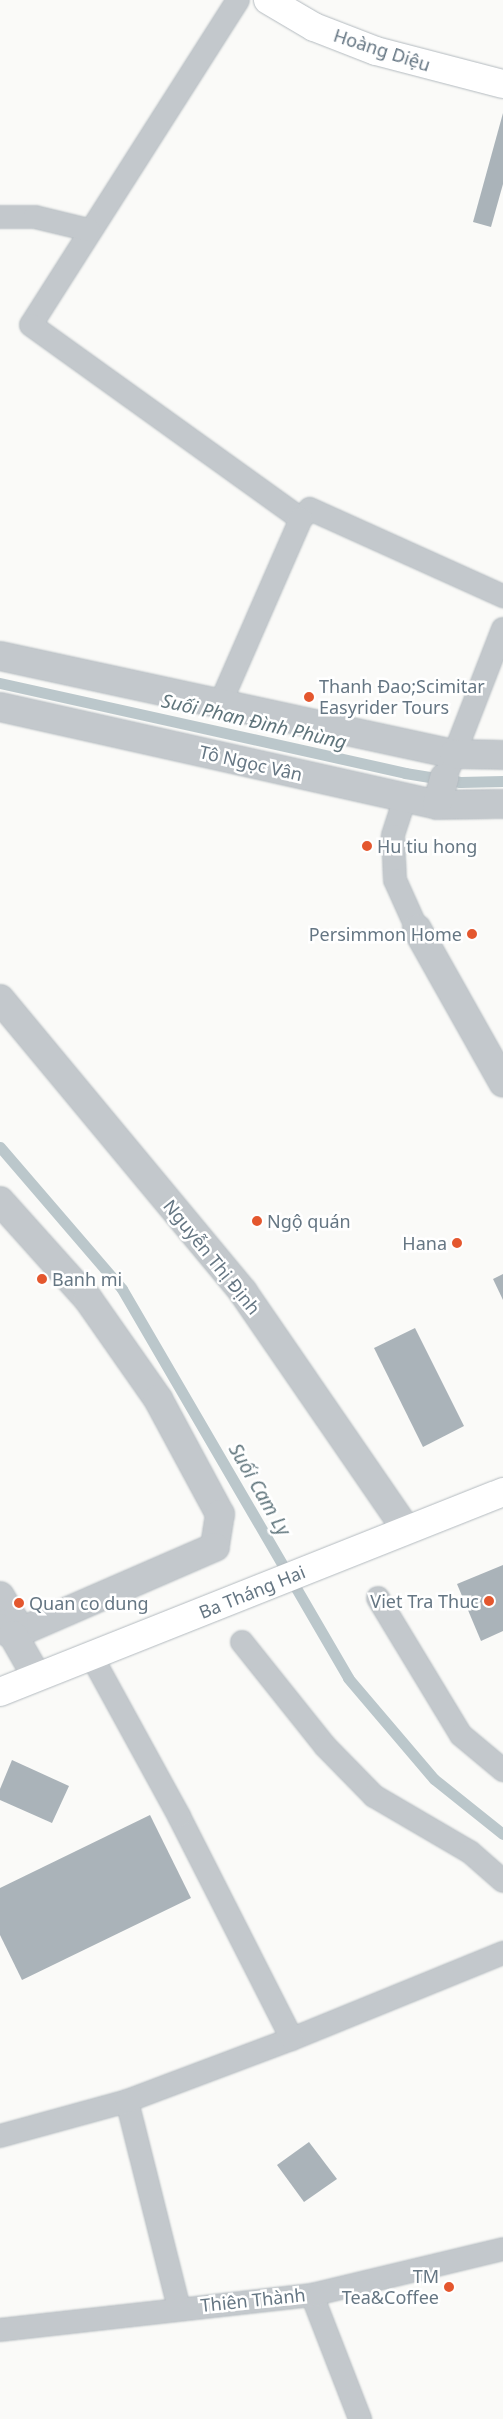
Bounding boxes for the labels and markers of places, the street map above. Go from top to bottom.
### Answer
place label: Thanh Đao;Scimitar Easyrider Tours [319,676,485,719]
marker: Thanh Đao;Scimitar Easyrider Tours [303,691,315,703]
place label: Hu tiu hong [377,835,477,857]
marker: Hu tiu hong [361,840,373,852]
place label: Persimmon Home [309,923,462,945]
marker: Persimmon Home [466,928,478,940]
place label: Ngộ quán [267,1210,351,1232]
marker: Ngộ quán [251,1215,263,1227]
place label: Hana [402,1232,447,1254]
marker: Hana [451,1237,463,1249]
place label: Banh mi [52,1268,122,1290]
marker: Banh mi [36,1273,48,1285]
place label: Viet Tra Thuc [370,1590,479,1612]
place label: Quan co dung [29,1592,149,1614]
marker: Viet Tra Thuc [483,1595,495,1607]
marker: Quan co dung [13,1597,25,1609]
place label: TM Tea&Coffee [342,2266,439,2308]
marker: TM Tea&Coffee [443,2281,455,2293]

